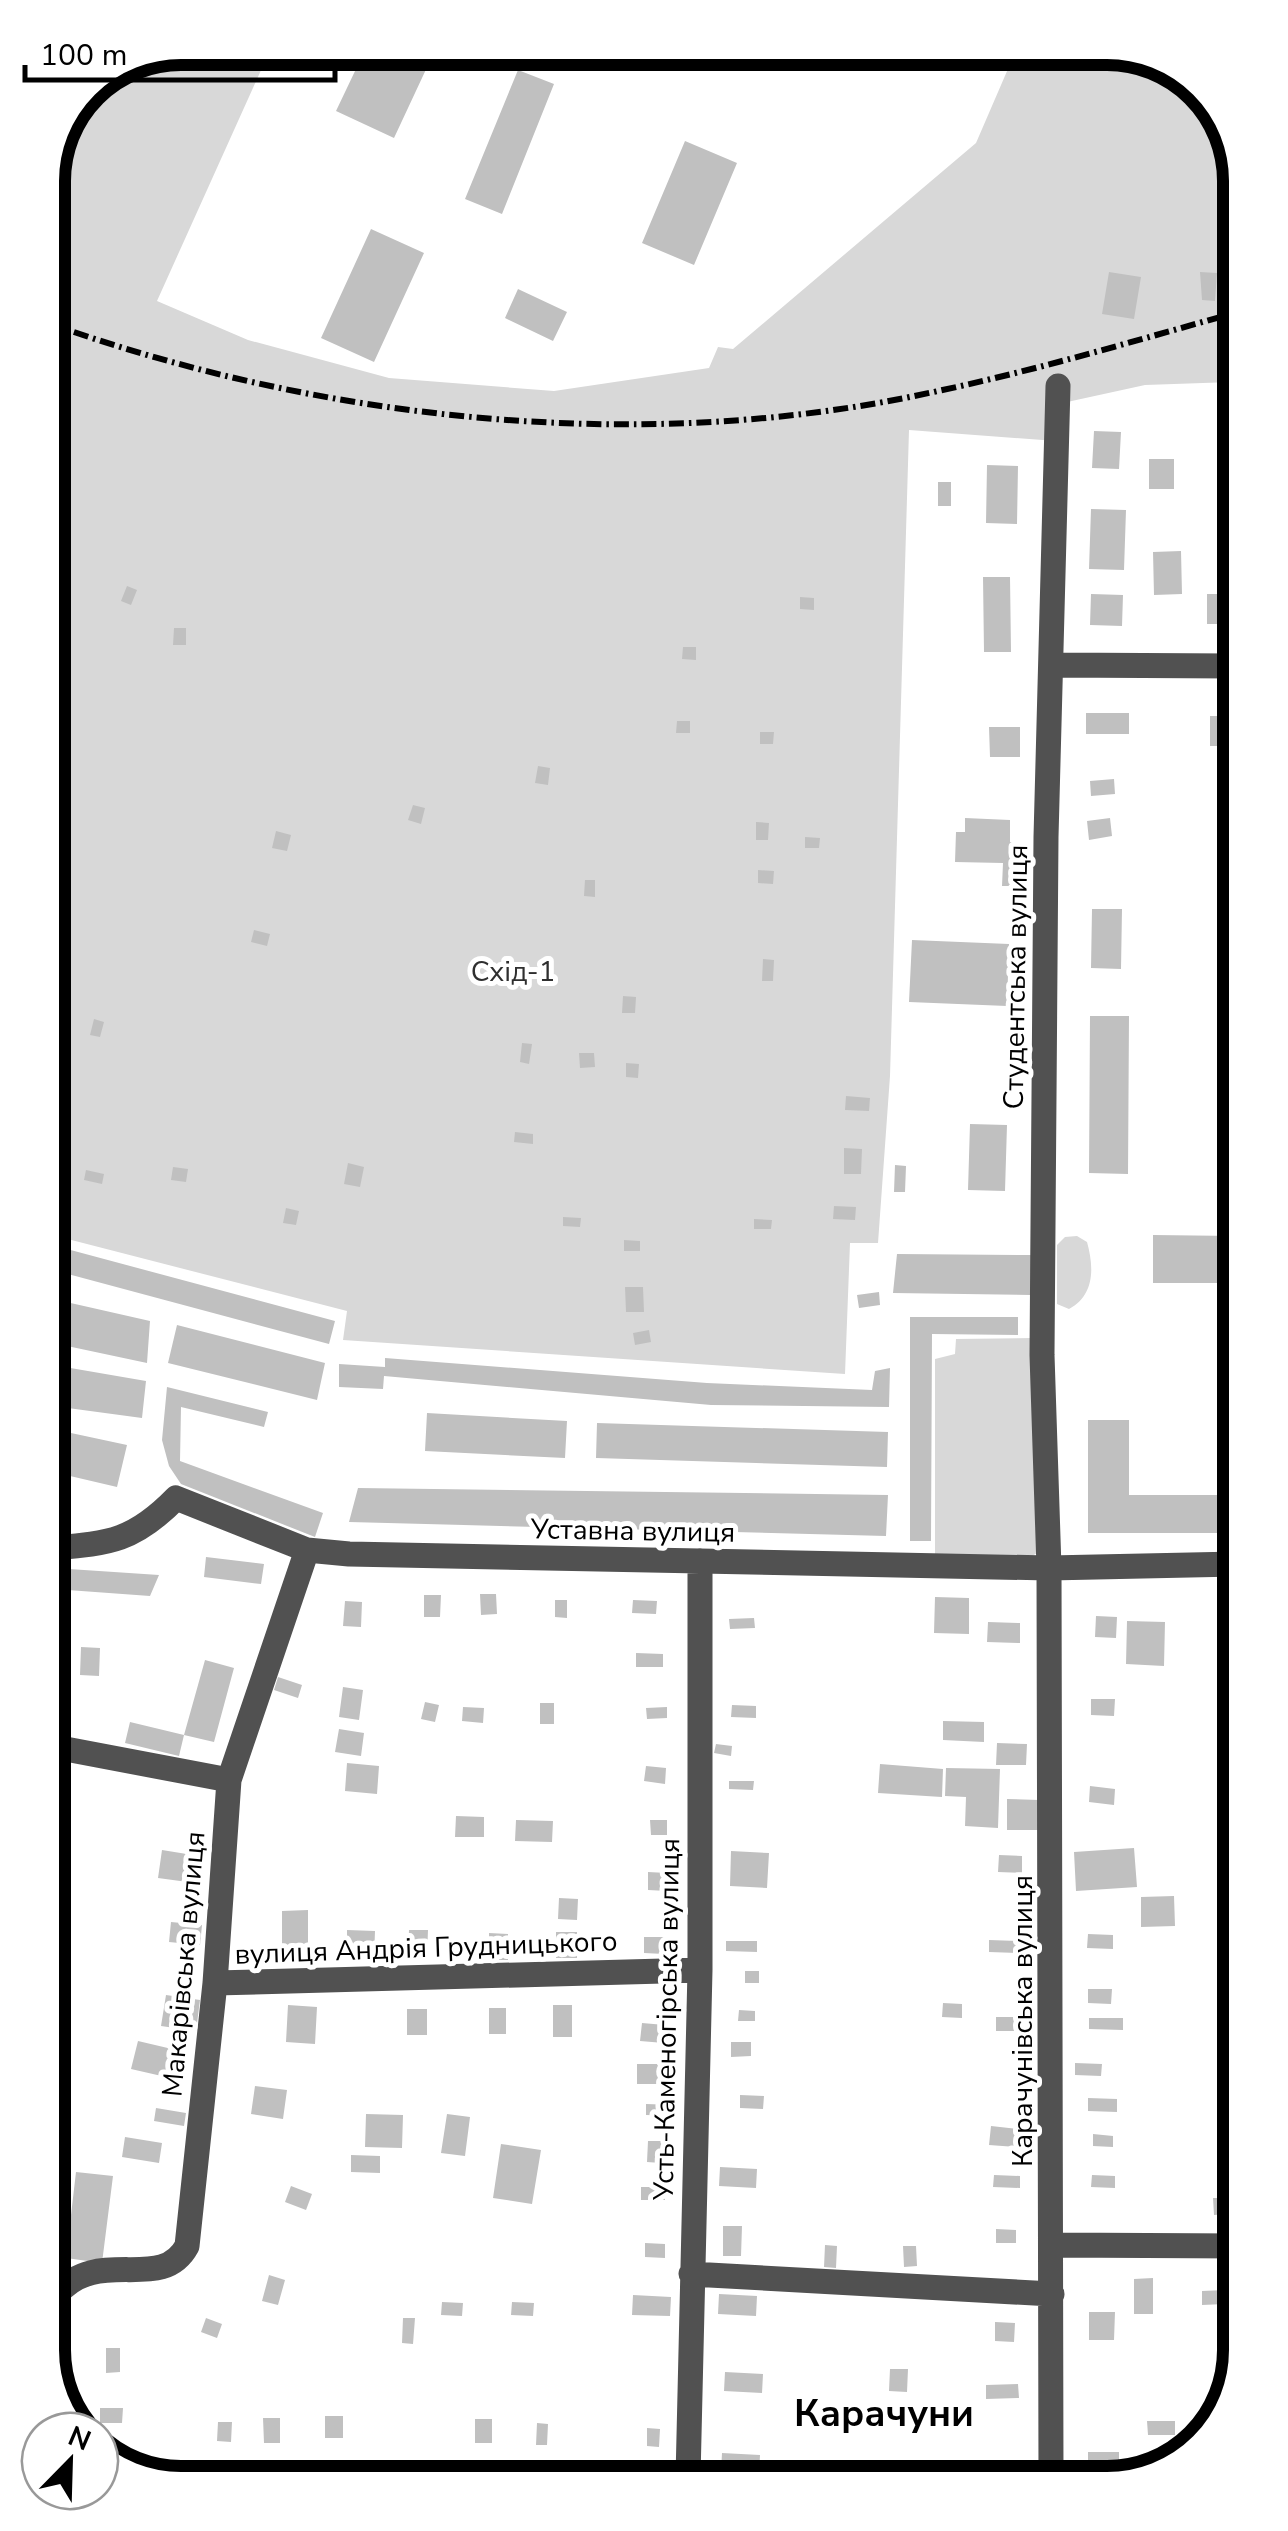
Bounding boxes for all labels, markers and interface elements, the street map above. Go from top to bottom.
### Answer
scale bar [25,20,335,82]
text: 100 m [40,35,127,76]
street label: Студентська вулиця [995,844,1037,1110]
park label: Схід-1 [471,953,555,991]
street label: Уставна вулиця [529,1510,736,1552]
street label: Макарівська вулиця [153,1830,215,2098]
street label: Усть-Каменогірська вулиця [645,1838,689,2201]
street label: Карачунівська вулиця [1004,1875,1042,2167]
street label: вулиця Андрія Грудницького [234,1922,618,1974]
district label: Карачуни [794,2388,974,2439]
north arrow [20,2411,120,2511]
text: N [62,2417,96,2460]

